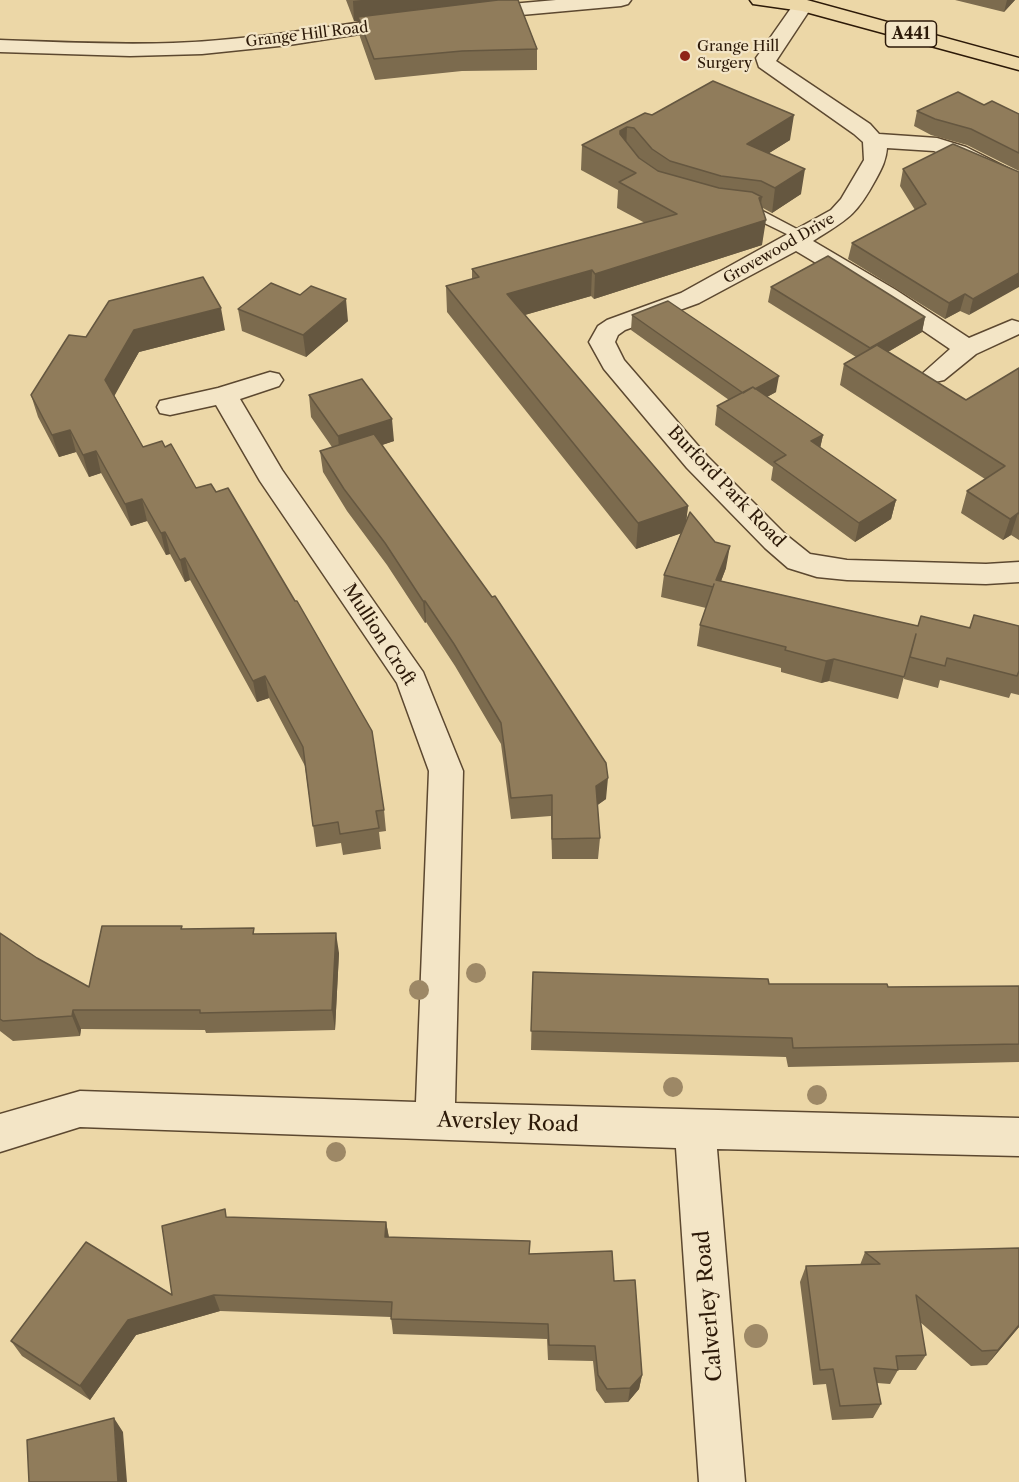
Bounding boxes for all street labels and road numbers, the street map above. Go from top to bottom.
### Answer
street label: Grange Hill Road [245,19,369,51]
road number: A441 [886,21,936,47]
street label: Grovewood Drive [720,210,838,288]
street label: Burford Park Road [663,422,789,552]
street label: Mullion Croft [338,580,420,690]
street label: Aversley Road [437,1108,579,1138]
street label: Calverley Road [690,1229,728,1383]

